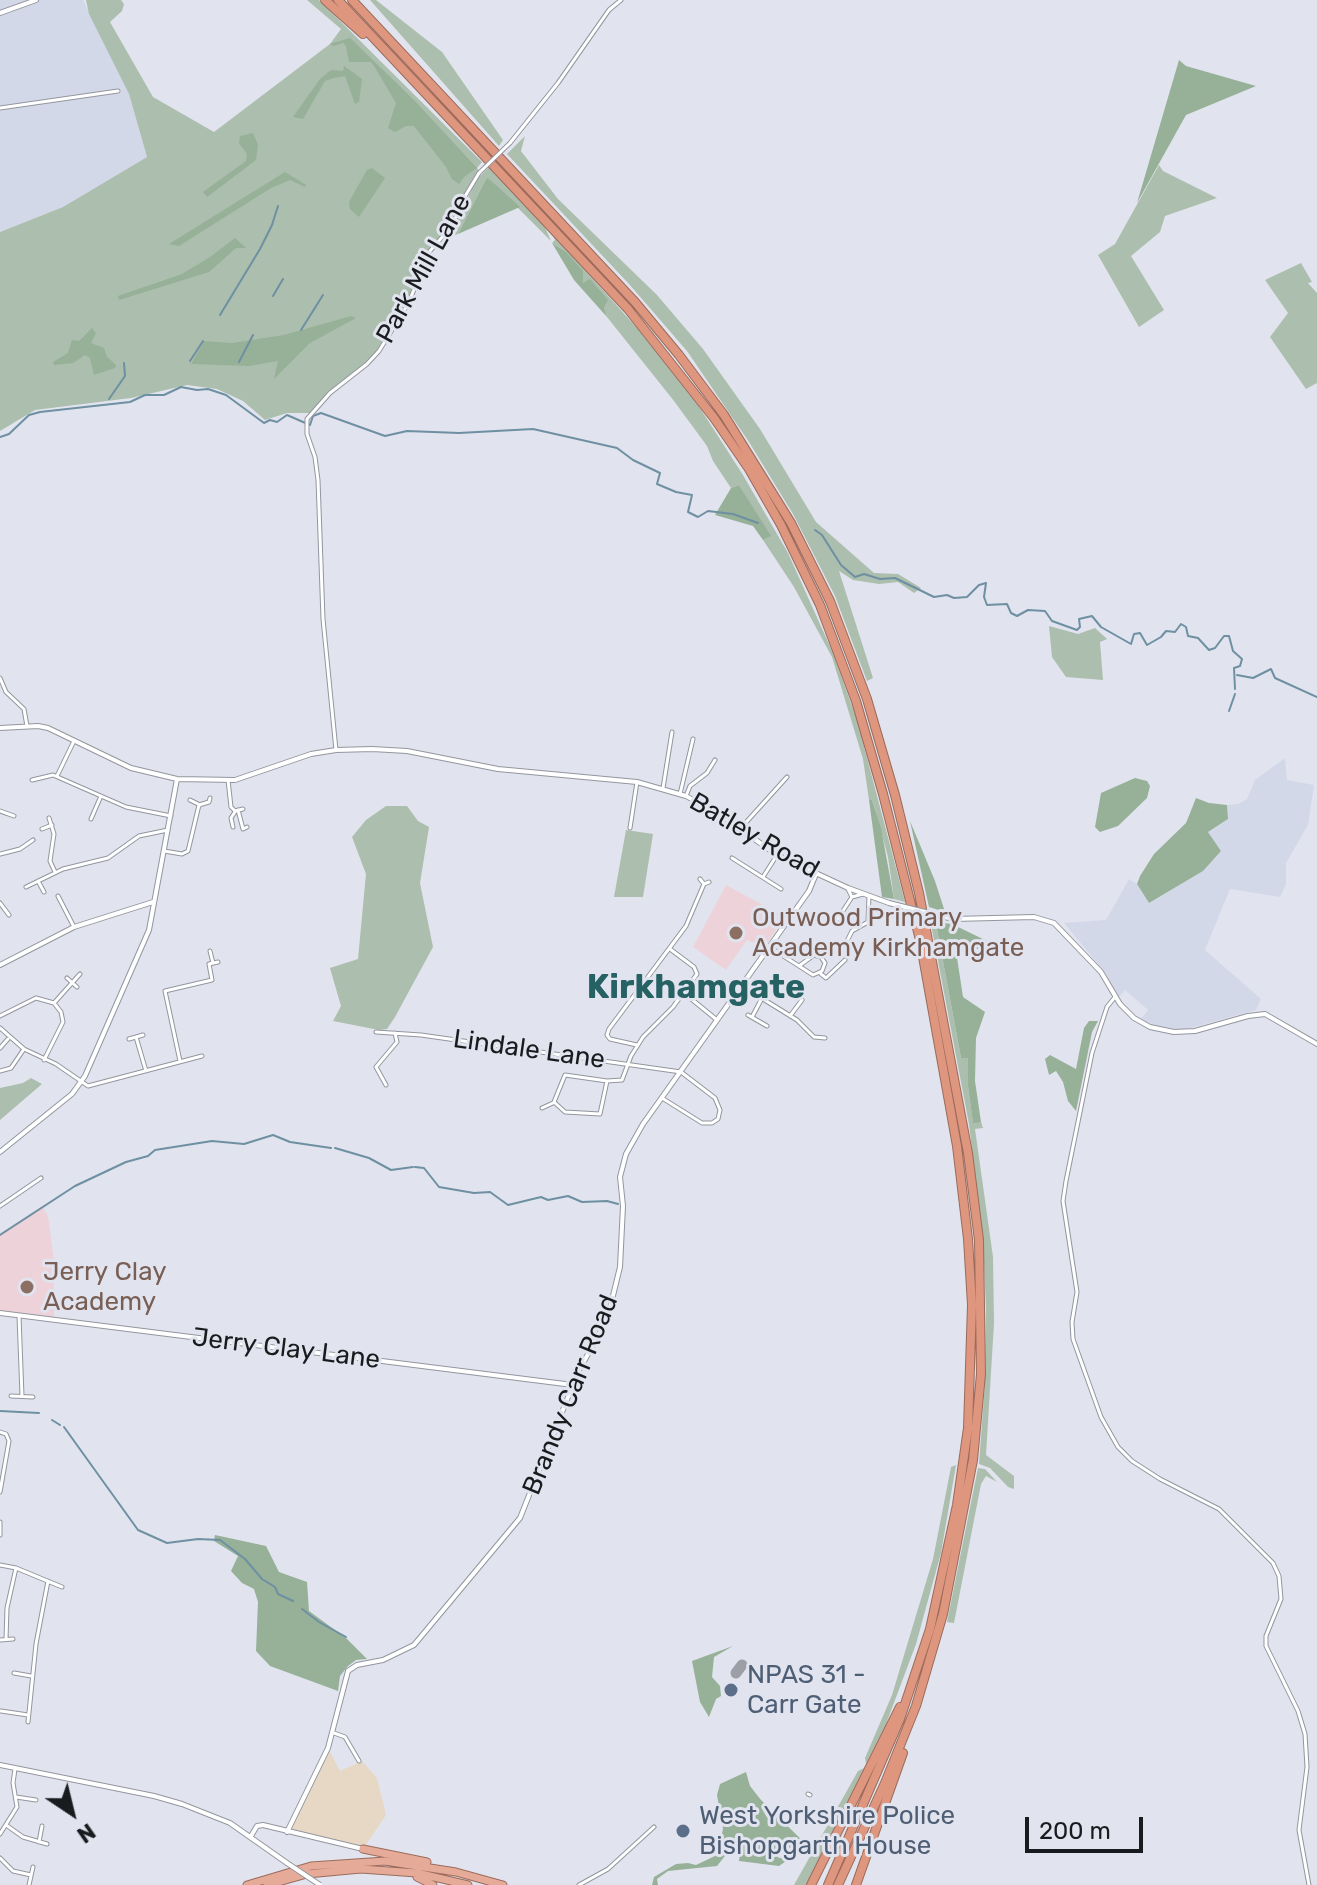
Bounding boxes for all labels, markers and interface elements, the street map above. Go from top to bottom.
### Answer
street label: Park Mill Lane [370,189,478,349]
street label: Batley Road [684,786,824,886]
place label: Outwood Primary Academy Kirkhamgate [752,902,1024,964]
marker: Outwood Primary Academy Kirkhamgate [727,924,745,942]
district label: Kirkhamgate [587,968,805,1008]
street label: Lindale Lane [451,1024,607,1076]
place label: Jerry Clay Academy [43,1256,167,1318]
marker: Jerry Clay Academy [18,1278,36,1296]
street label: Brandy Carr Road [517,1291,625,1499]
street label: Jerry Clay Lane [190,1322,382,1376]
place label: NPAS 31 - Carr Gate [747,1659,866,1720]
marker: NPAS 31 - Carr Gate [722,1681,740,1699]
north arrow [32,1773,112,1853]
place label: West Yorkshire Police Bishopgarth House [699,1800,955,1862]
scale bar [1029,1801,1147,1851]
text: N [72,1817,100,1849]
text: 200 m [1039,1817,1111,1845]
marker: West Yorkshire Police Bishopgarth House [674,1822,692,1840]

